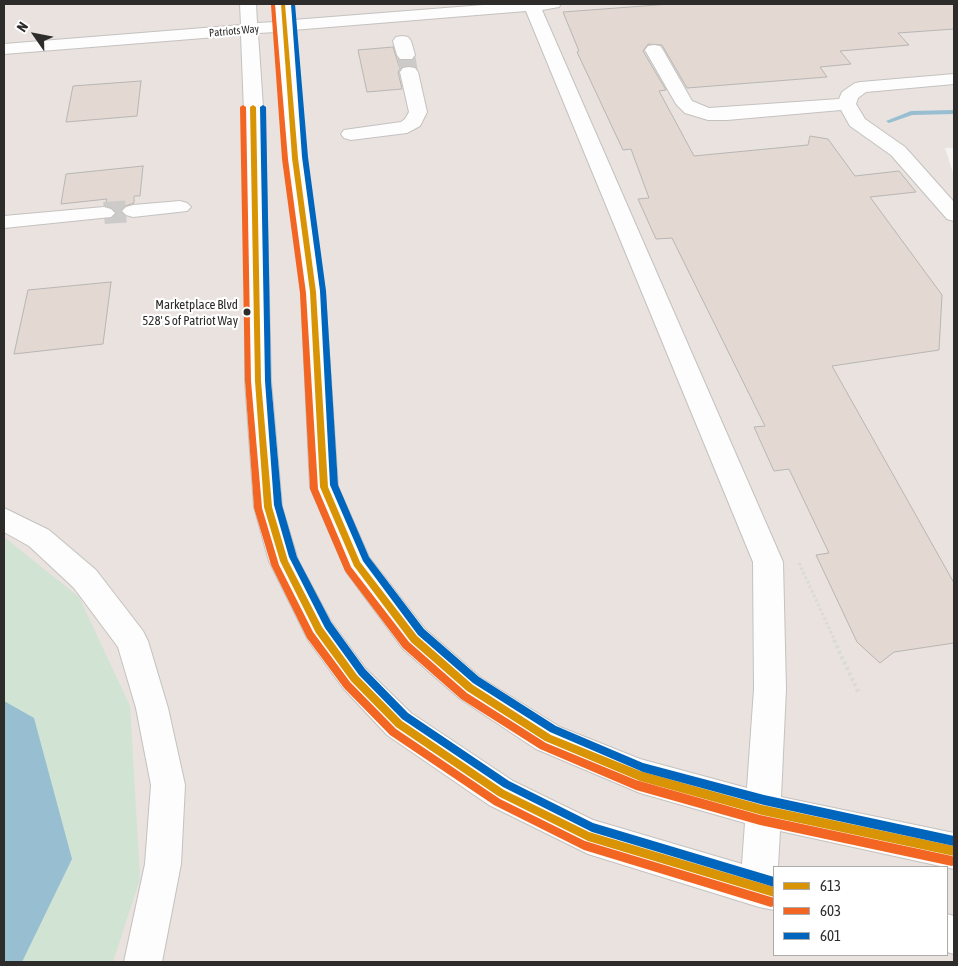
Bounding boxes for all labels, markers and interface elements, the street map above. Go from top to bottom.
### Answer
north arrow [10,10,60,60]
text: N [13,19,31,35]
street label: Patriots Way [208,22,260,40]
place label: Marketplace Blvd 528' S of Patriot Way [142,297,238,328]
marker: Marketplace Blvd 528' S of Patriot Way [242,307,252,317]
legend [773,866,948,956]
text: 613 [820,877,841,894]
text: 603 [820,902,841,919]
text: 601 [820,927,841,944]

